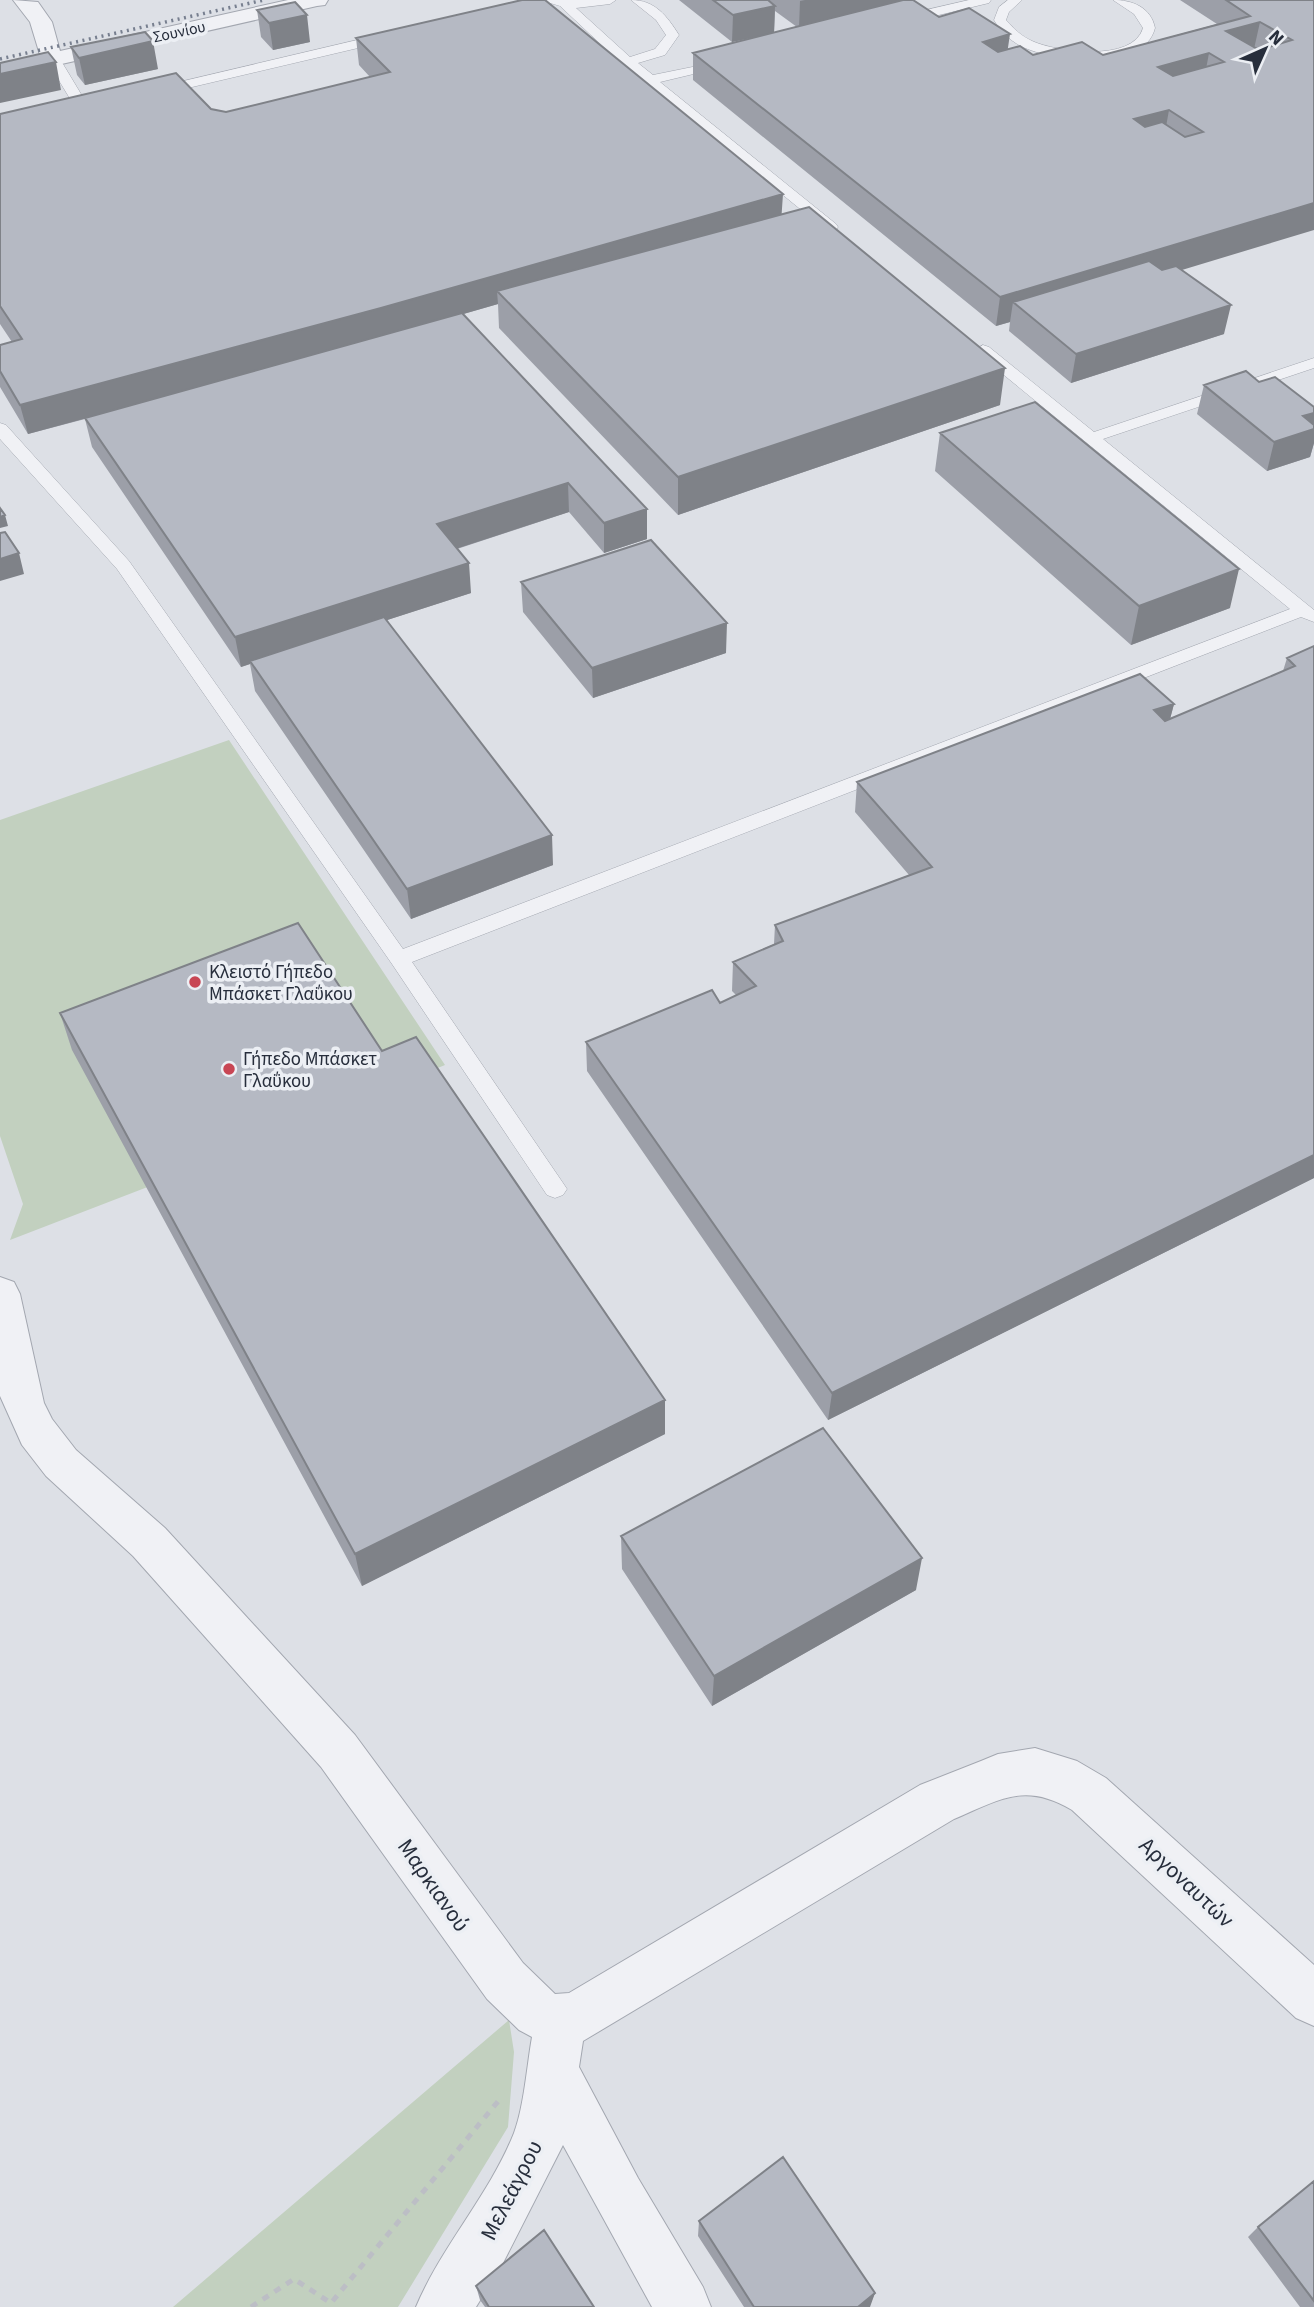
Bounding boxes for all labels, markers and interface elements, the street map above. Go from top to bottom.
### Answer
north arrow [1230,14,1300,84]
street label: Σουνίου [151,16,208,48]
text: N [1262,24,1290,52]
place label: Κλειστό Γήπεδο Μπάσκετ Γλαΰκου [209,959,353,1008]
marker: Κλειστό Γήπεδο Μπάσκετ Γλαΰκου [187,974,203,990]
place label: Γήπεδο Μπάσκετ Γλαΰκου [243,1046,377,1095]
marker: Γήπεδο Μπάσκετ Γλαΰκου [221,1061,237,1077]
street label: Αργοναυτών [1132,1830,1242,1935]
street label: Μαρκιανού [389,1832,478,1938]
street label: Μελεάγρου [472,2134,551,2246]

